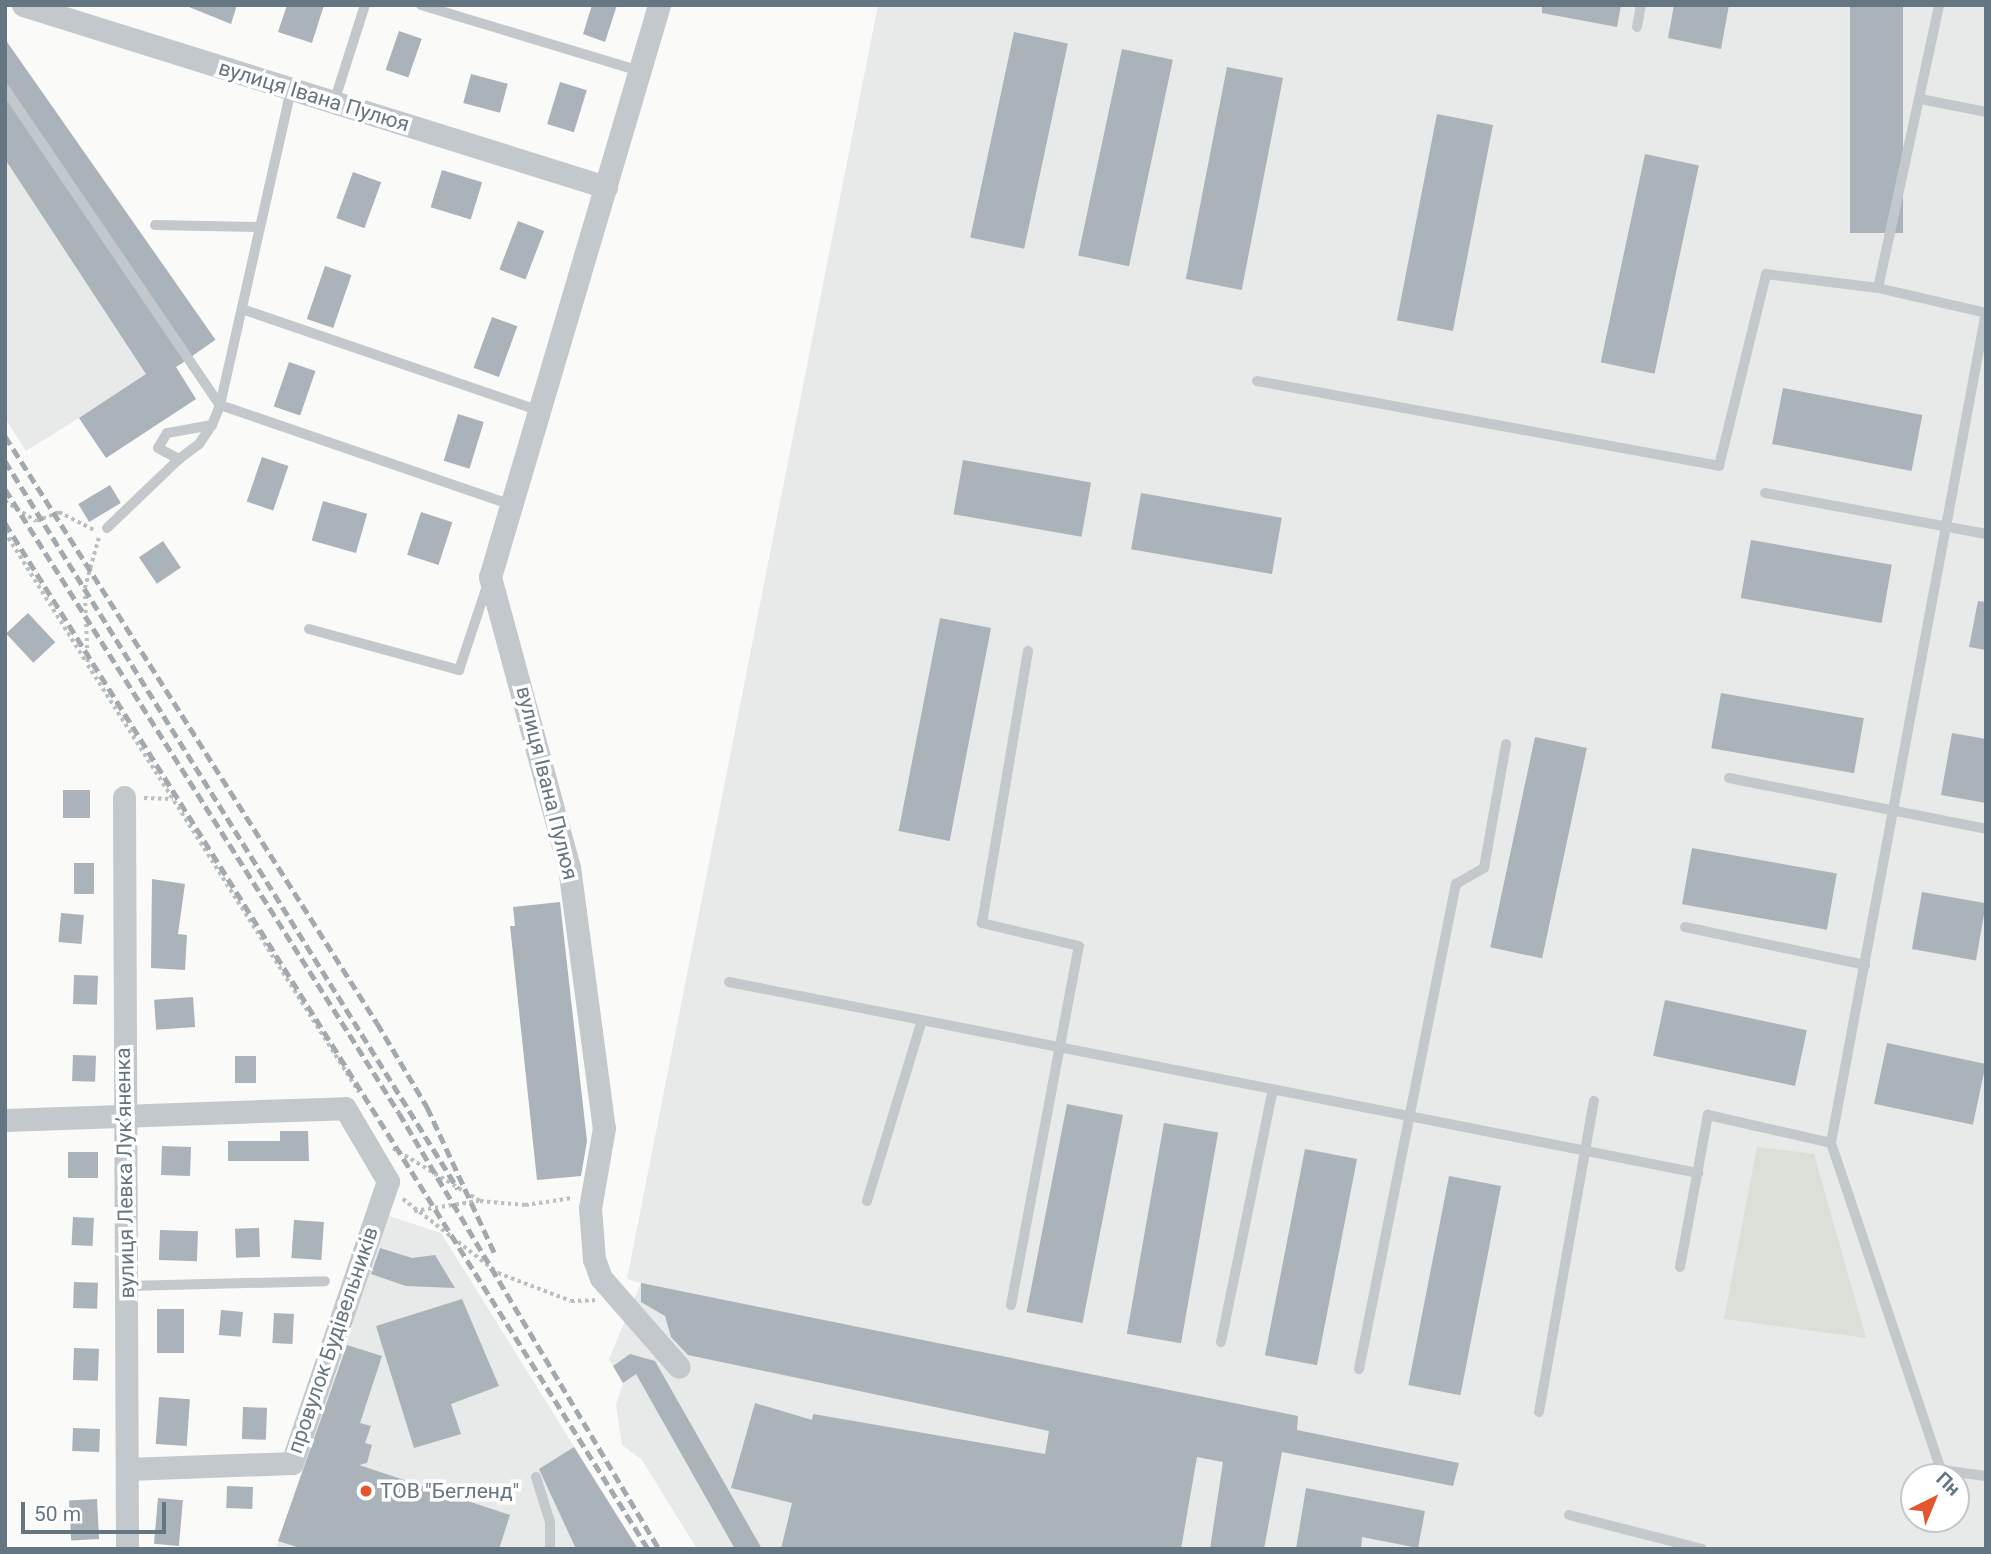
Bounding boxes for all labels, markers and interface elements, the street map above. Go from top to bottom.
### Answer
street label: вулиця Івана Пулюя [216,55,412,137]
street label: вулиця Івана Пулюя [511,684,583,882]
street label: вулиця Левка Лукʼяненка [110,1047,140,1299]
street label: провулок Будівельників [282,1224,384,1456]
north arrow [1900,1463,1970,1533]
text: Пн [1932,1467,1965,1500]
place label: ТОВ "Бегленд" [380,1478,519,1504]
marker: ТОВ "Бегленд" [358,1483,374,1499]
scale bar [24,1488,170,1532]
text: 50 m [34,1502,81,1526]

